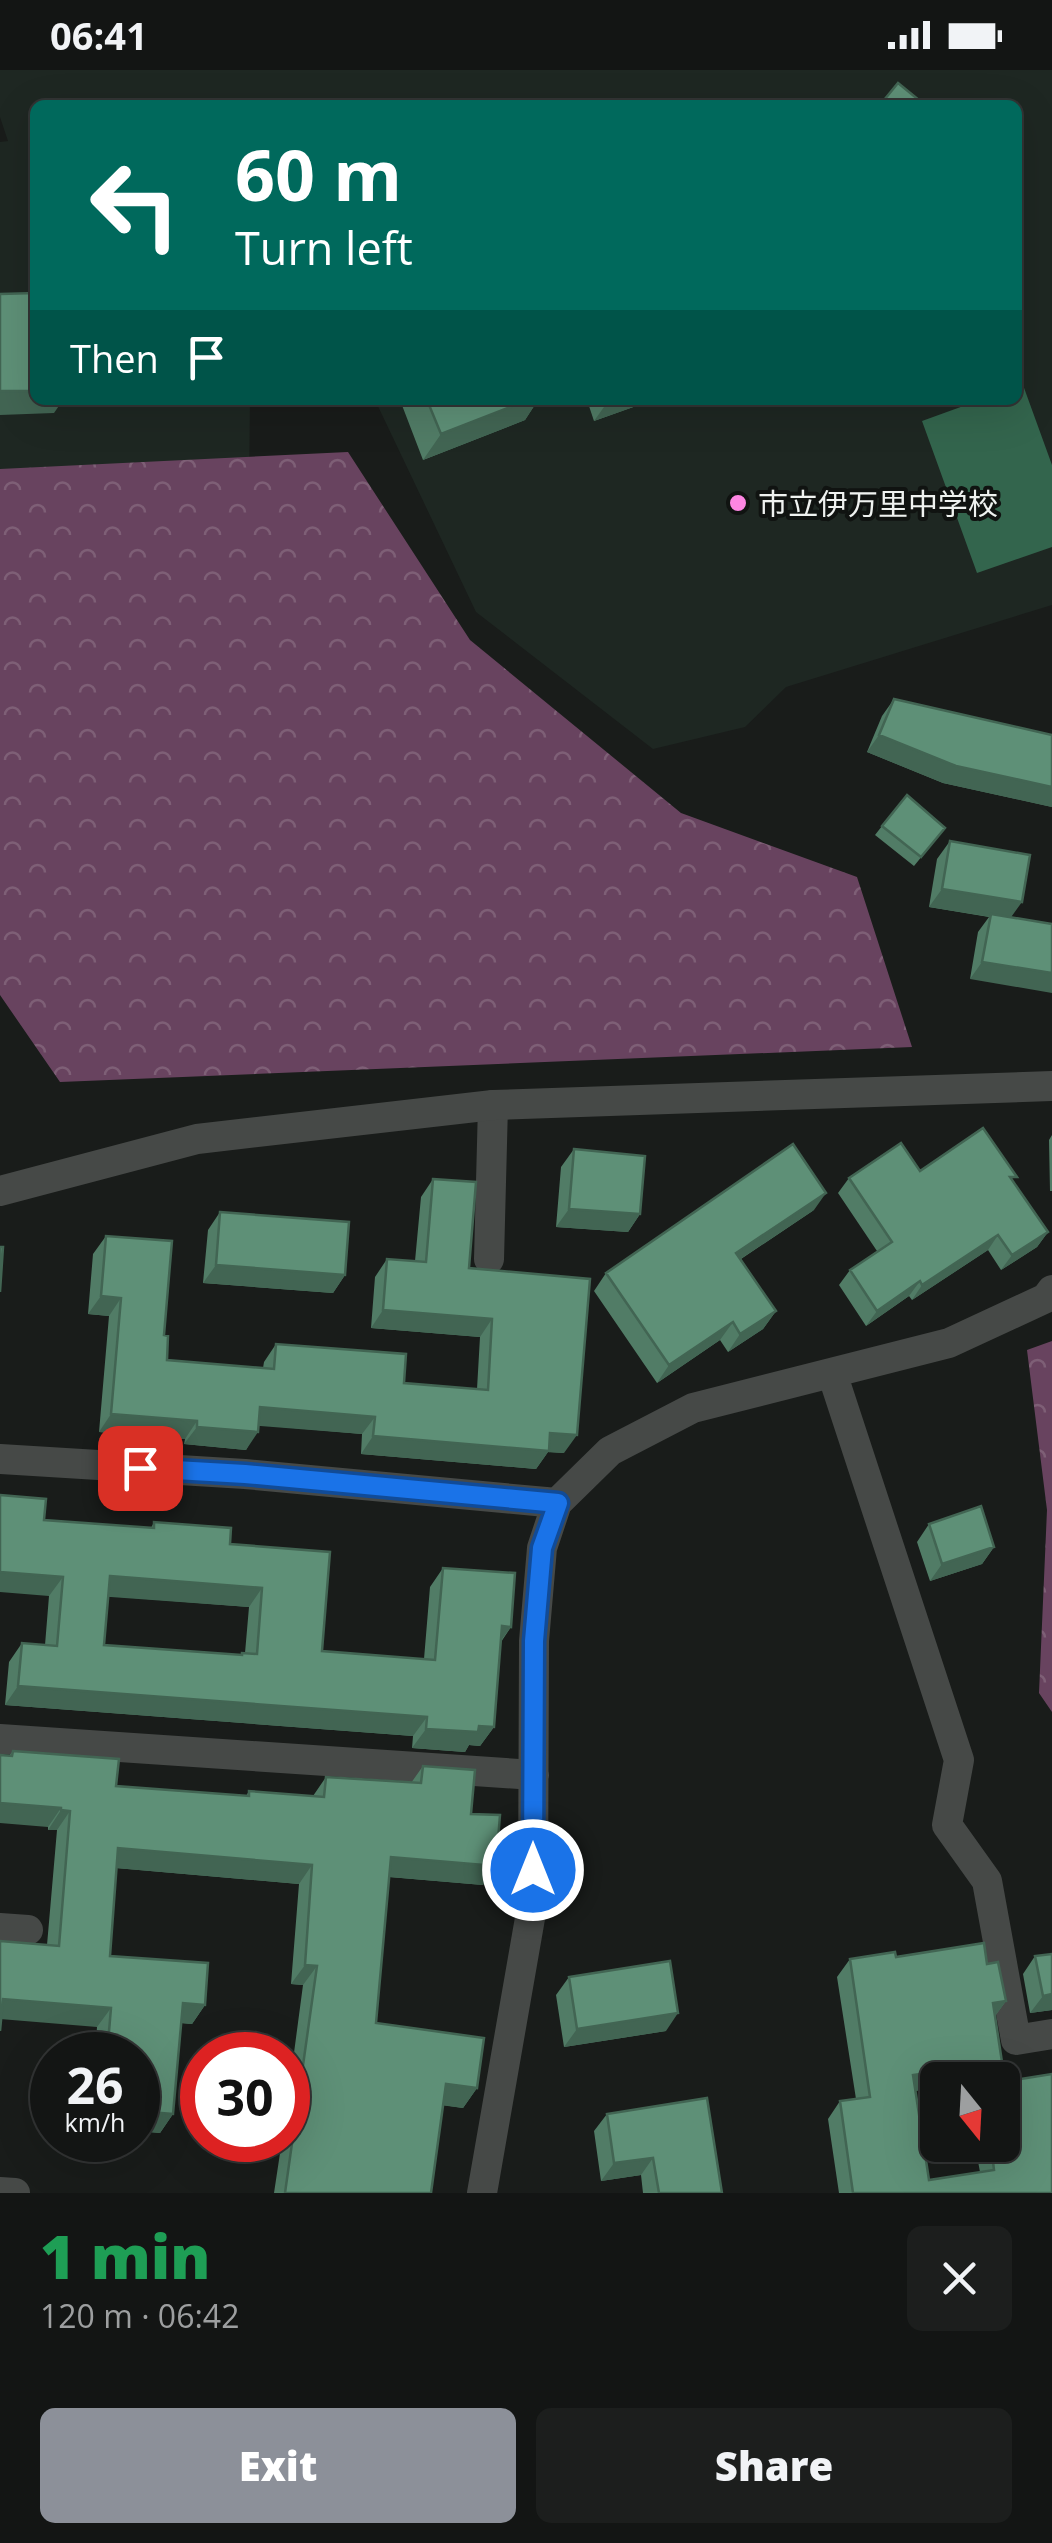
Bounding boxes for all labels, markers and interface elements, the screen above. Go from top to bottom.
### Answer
text: 06:41 [50,9,148,61]
text: 60 m [235,126,402,222]
icon: left [70,140,200,270]
text: Turn left [235,217,413,278]
icon: arrive [179,330,234,385]
text: Then [70,332,159,384]
place label: 市立伊万里中学校 [758,483,998,524]
marker: 市立伊万里中学校 [727,492,749,514]
pin [98,1426,183,1511]
icon: arrive [113,1441,168,1496]
position arrow [481,1818,585,1922]
speed limit sign: 30 [180,2032,310,2162]
text: 26 [66,2051,124,2119]
north arrow [920,2062,1020,2162]
map controls [920,2062,1020,2162]
text: km/h [65,2105,125,2139]
text: 1 min [40,2215,210,2297]
button: close [907,2226,1012,2331]
text: 120 m · 06:42 [40,2294,239,2337]
button: Exit [40,2408,516,2523]
button: Share [536,2408,1012,2523]

